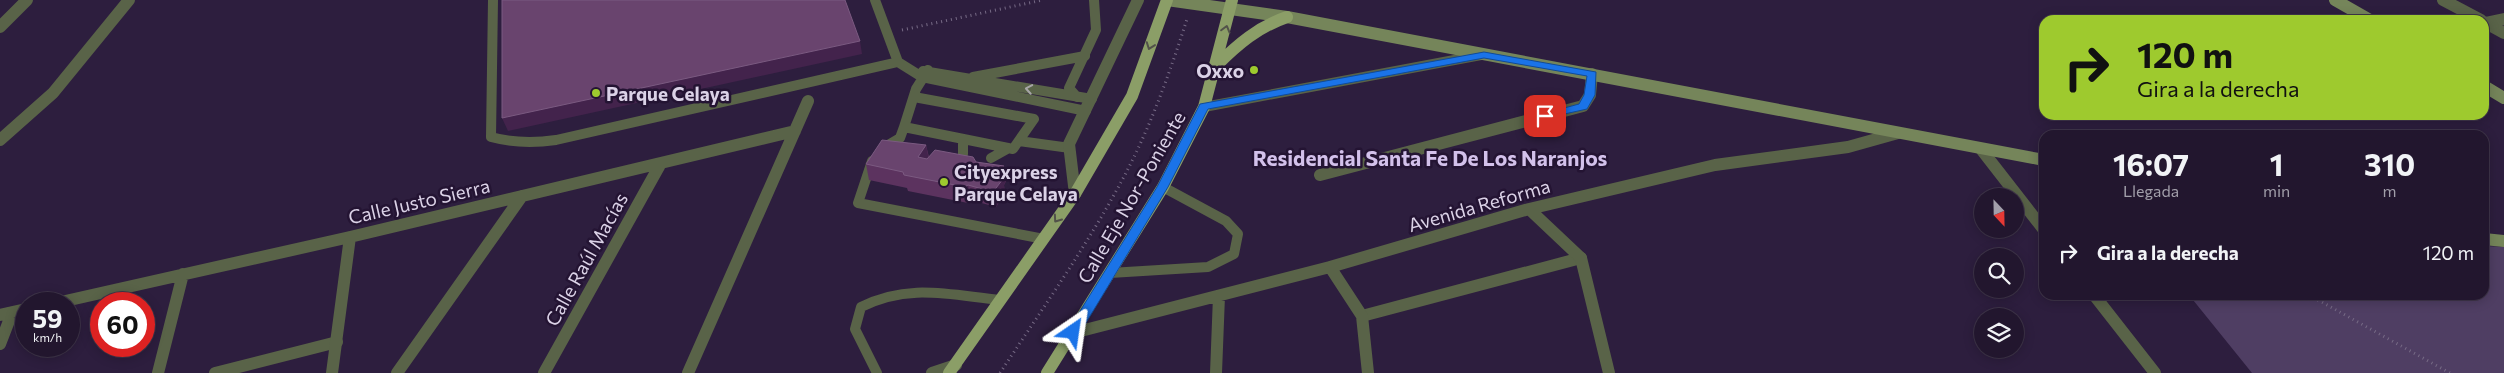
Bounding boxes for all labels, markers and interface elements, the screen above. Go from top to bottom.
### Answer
one-way arrow [1220,24,1231,33]
text: 120 m [2137,32,2233,75]
icon: right [2054,35,2119,100]
one-way arrow [1146,41,1156,50]
place label: Oxxo [1196,59,1244,82]
marker: Oxxo [1248,64,1260,76]
text: Gira a la derecha [2137,75,2299,102]
place label: Parque Celaya [606,82,730,105]
one-way arrow [1024,85,1033,95]
marker: Parque Celaya [590,87,602,99]
pin [1524,95,1566,137]
icon: arrive [1531,102,1559,130]
street label: Calle Eje Nor-Poniente [1072,107,1190,287]
district label: Residencial Santa Fe De Los Naranjos [1253,145,1608,170]
text: 16:07 [2113,145,2189,182]
text: 1 [2270,145,2283,182]
text: 310 [2364,145,2415,182]
place label: Cityexpress Parque Celaya [954,160,1078,205]
street label: Calle Justo Sierra [346,174,492,228]
street label: Avenida Reforma [1405,174,1553,236]
marker: Cityexpress Parque Celaya [938,176,950,188]
text: Llegada [2123,181,2179,200]
text: min [2263,181,2290,200]
text: m [2383,181,2397,200]
street label: Calle Raúl Macías [540,188,632,330]
north arrow [1974,188,2024,238]
map controls [1974,188,2024,358]
one-way arrow [1055,213,1063,222]
icon: right [2054,239,2082,267]
text: Gira a la derecha [2097,241,2239,264]
text: 120 m [2423,241,2474,264]
button: search [1974,248,2024,298]
speed limit sign: 60 [90,292,155,357]
text: 59 [32,303,63,333]
position arrow [1046,305,1098,357]
button: layers [1974,308,2024,358]
text: km/h [33,330,62,344]

